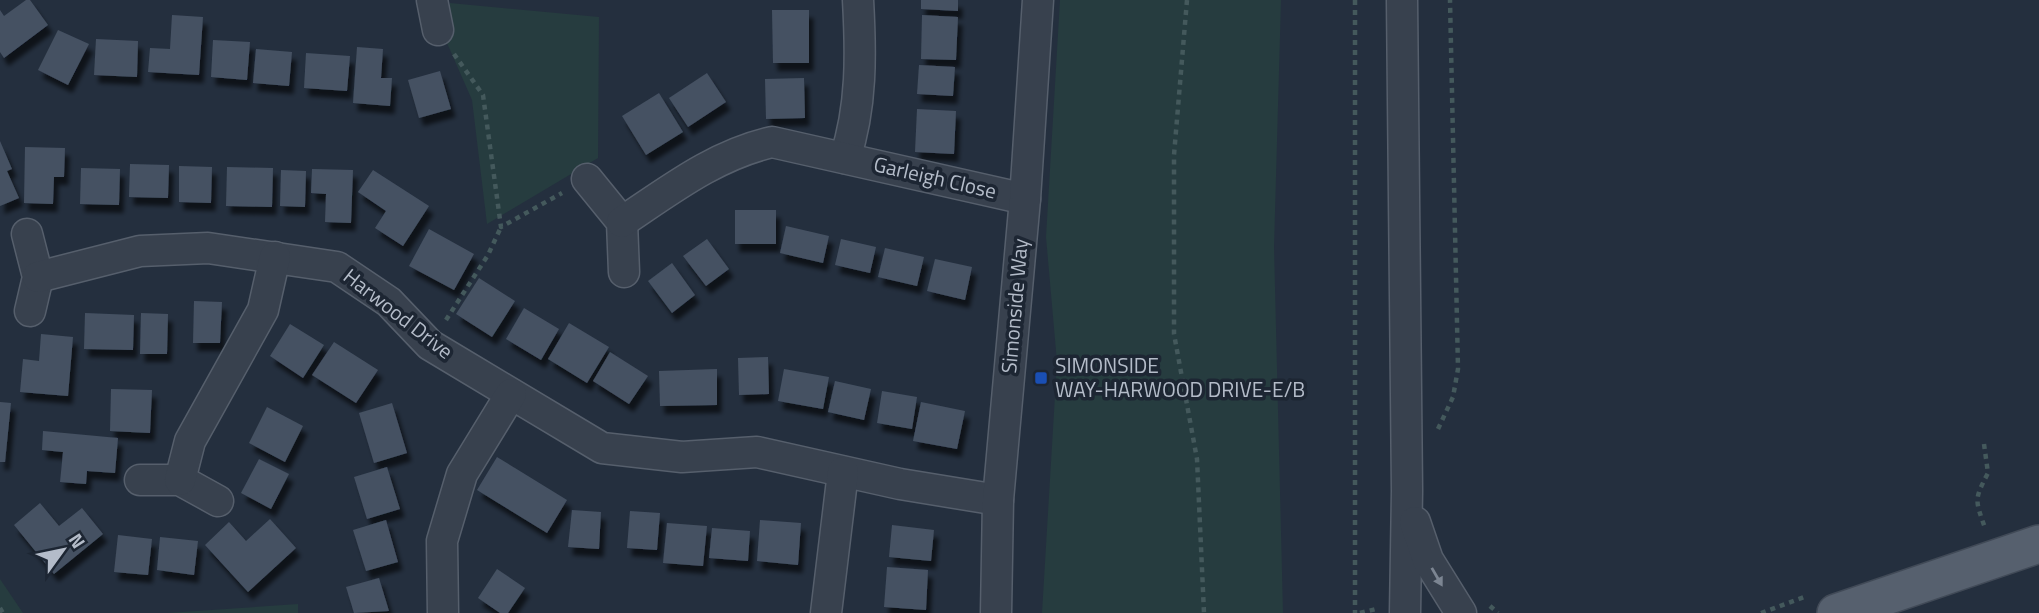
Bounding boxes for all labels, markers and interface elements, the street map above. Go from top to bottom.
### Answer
street label: Garleigh Close [871,147,1000,207]
street label: Simonside Way [992,237,1036,375]
street label: Harwood Drive [337,260,460,366]
place label: SIMONSIDE WAY-HARWOOD DRIVE-E/B [1055,349,1305,405]
marker: SIMONSIDE WAY-HARWOOD DRIVE-E/B [1033,370,1049,386]
north arrow [28,515,98,585]
text: N [62,527,93,554]
one-way arrow [1431,568,1444,587]

